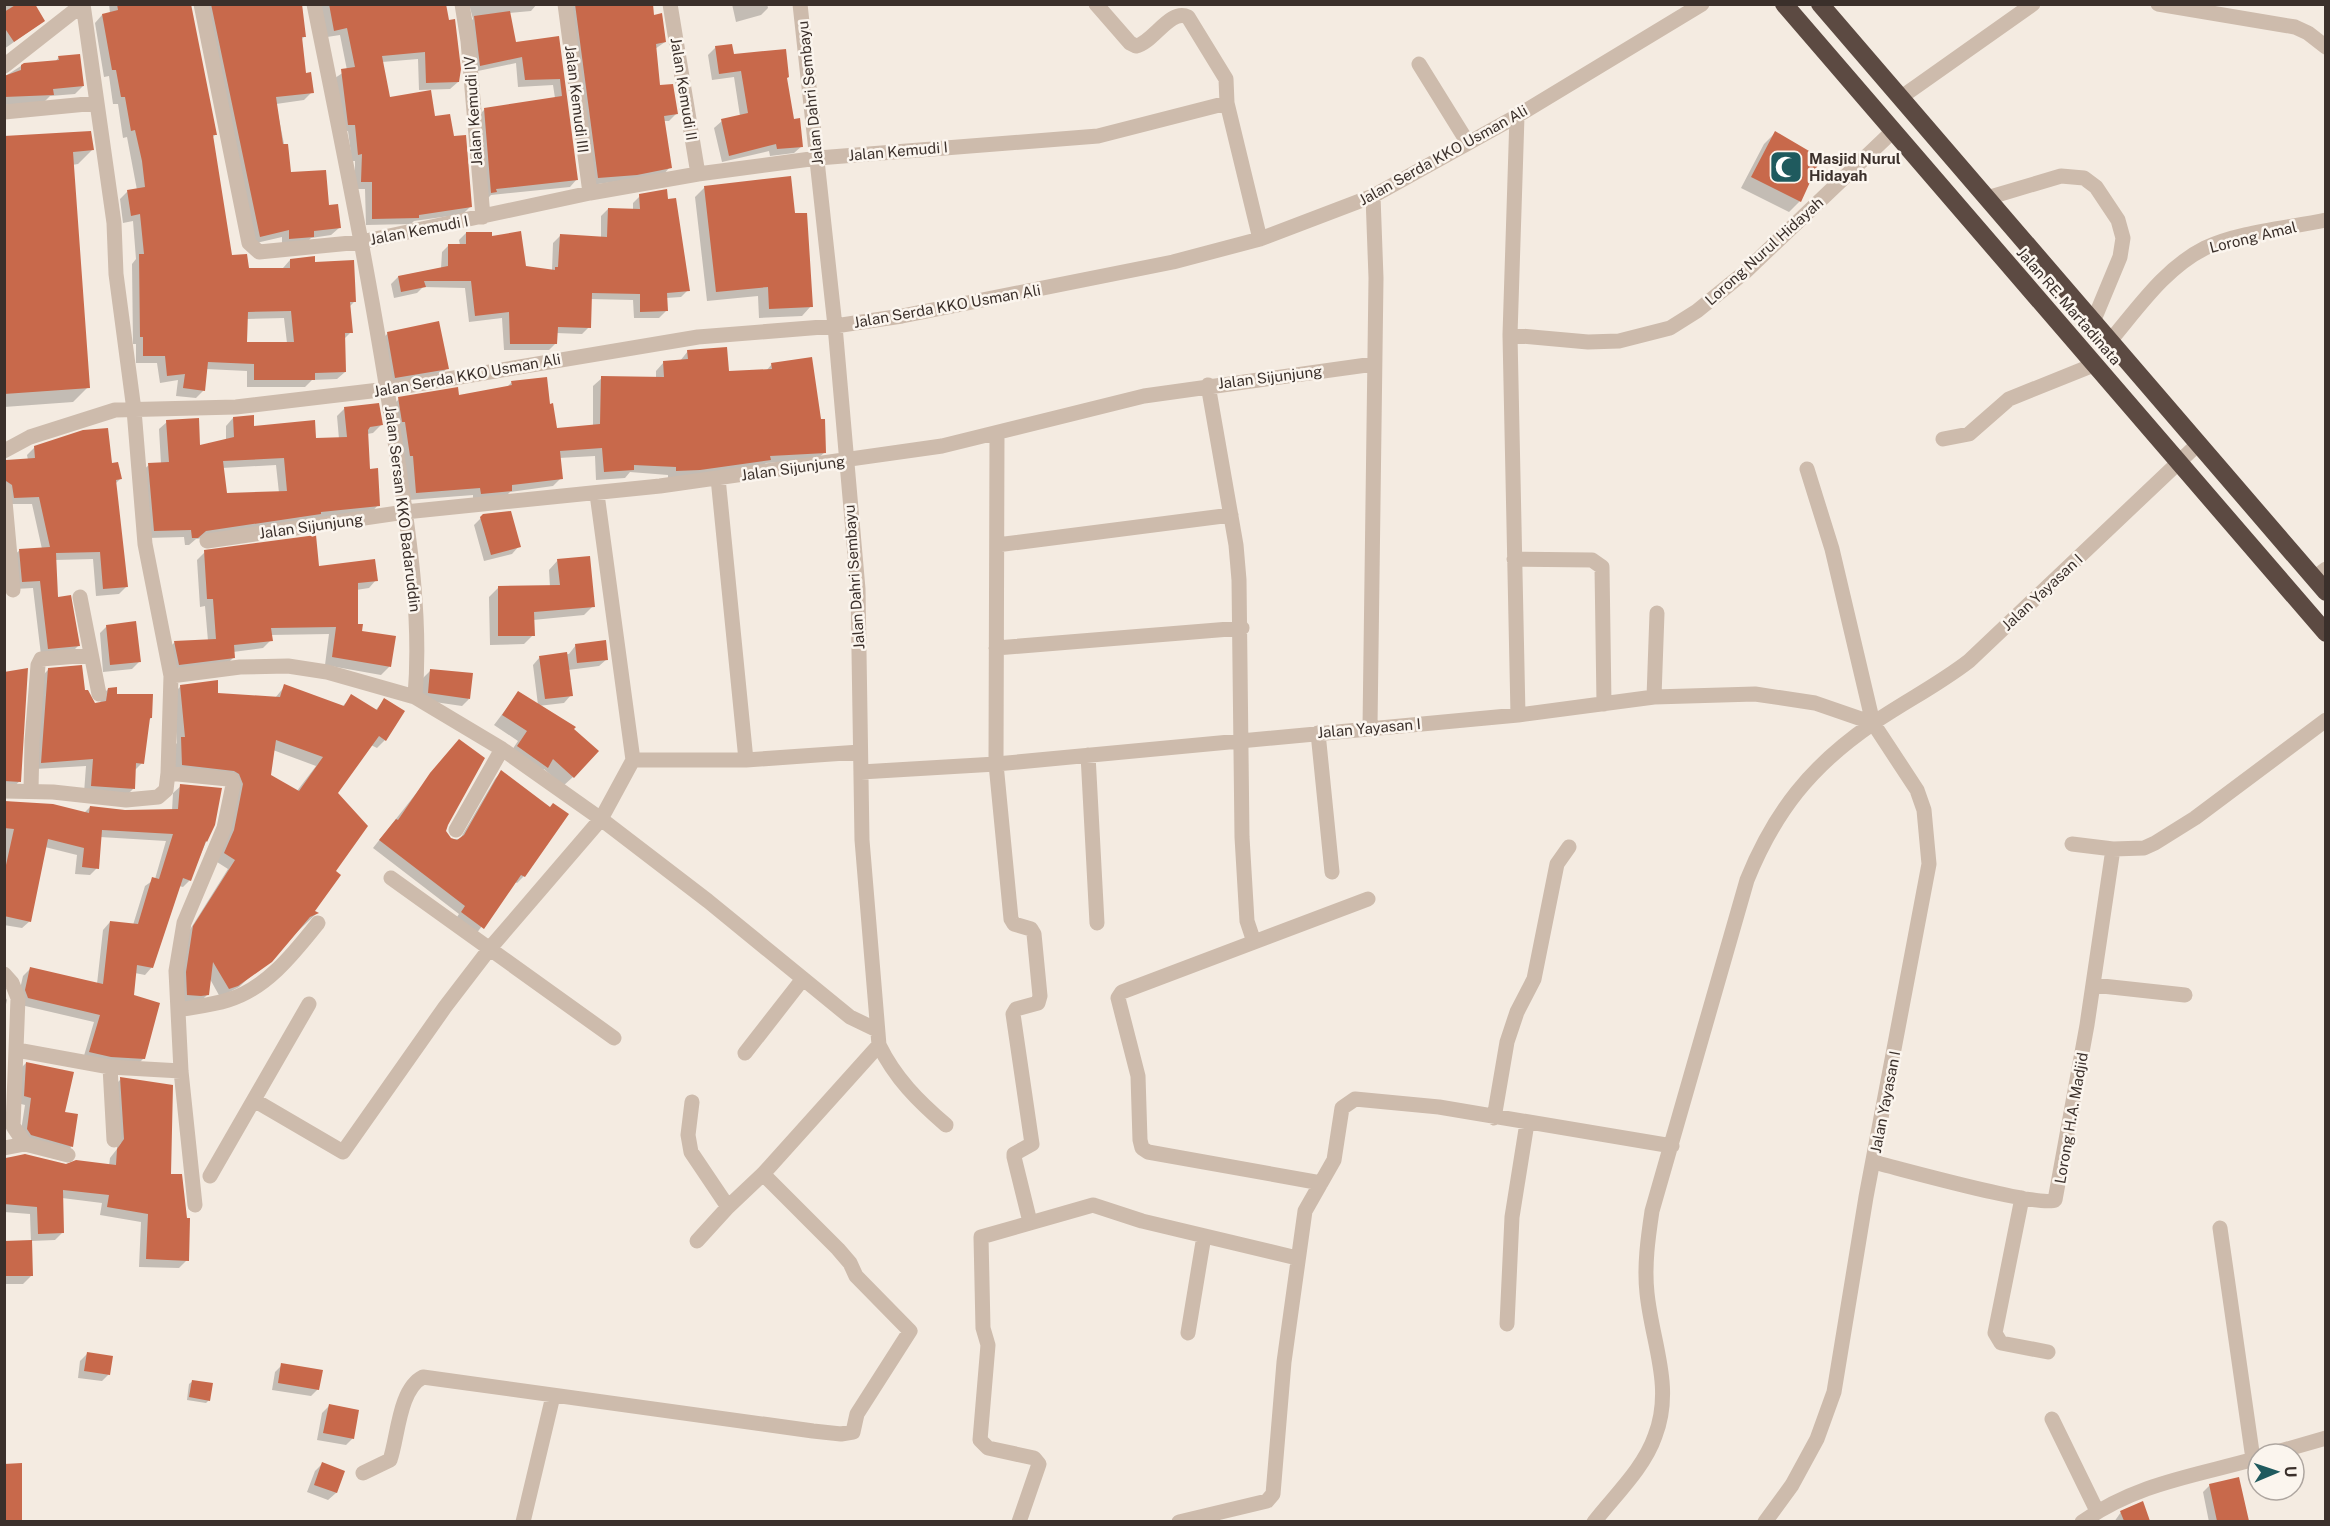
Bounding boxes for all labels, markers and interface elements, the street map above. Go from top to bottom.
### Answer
street label: Jalan Dahri Sembayu [794,20,826,166]
street label: Jalan Kemudi II [667,36,701,142]
street label: Jalan Kemudi III [562,44,592,154]
street label: Jalan Kemudi IV [461,56,485,166]
street label: Jalan Serda KKO Usman Ali [1356,102,1530,208]
street label: Jalan Kemudi I [848,138,948,164]
mosque icon: Masjid Nurul Hidayah [1768,149,1804,185]
place label: Masjid Nurul Hidayah [1809,150,1901,184]
street label: Lorong Nurul Hidayah [1702,194,1826,308]
street label: Jalan Kemudi I [368,212,470,248]
street label: Lorong Amal [2208,218,2298,256]
street label: Jalan RE. Martadinata [2013,244,2125,368]
street label: Jalan Serda KKO Usman Ali [852,281,1042,331]
street label: Jalan Serda KKO Usman Ali [372,350,562,400]
street label: Jalan Sijunjung [1217,362,1323,392]
street label: Jalan Sersan KKO Badaruddin [382,405,424,613]
street label: Jalan Sijunjung [740,452,846,484]
street label: Jalan Dahri Sembayu [840,504,868,650]
street label: Jalan Sijunjung [258,510,364,542]
street label: Jalan Yayasan I [1998,550,2086,634]
street label: Jalan Yayasan I [1317,715,1421,741]
street label: Jalan Yayasan I [1867,1049,1903,1155]
street label: Lorong H.A. Madjid [2051,1051,2091,1185]
north arrow [2246,1442,2306,1502]
text: U [2281,1465,2300,1478]

